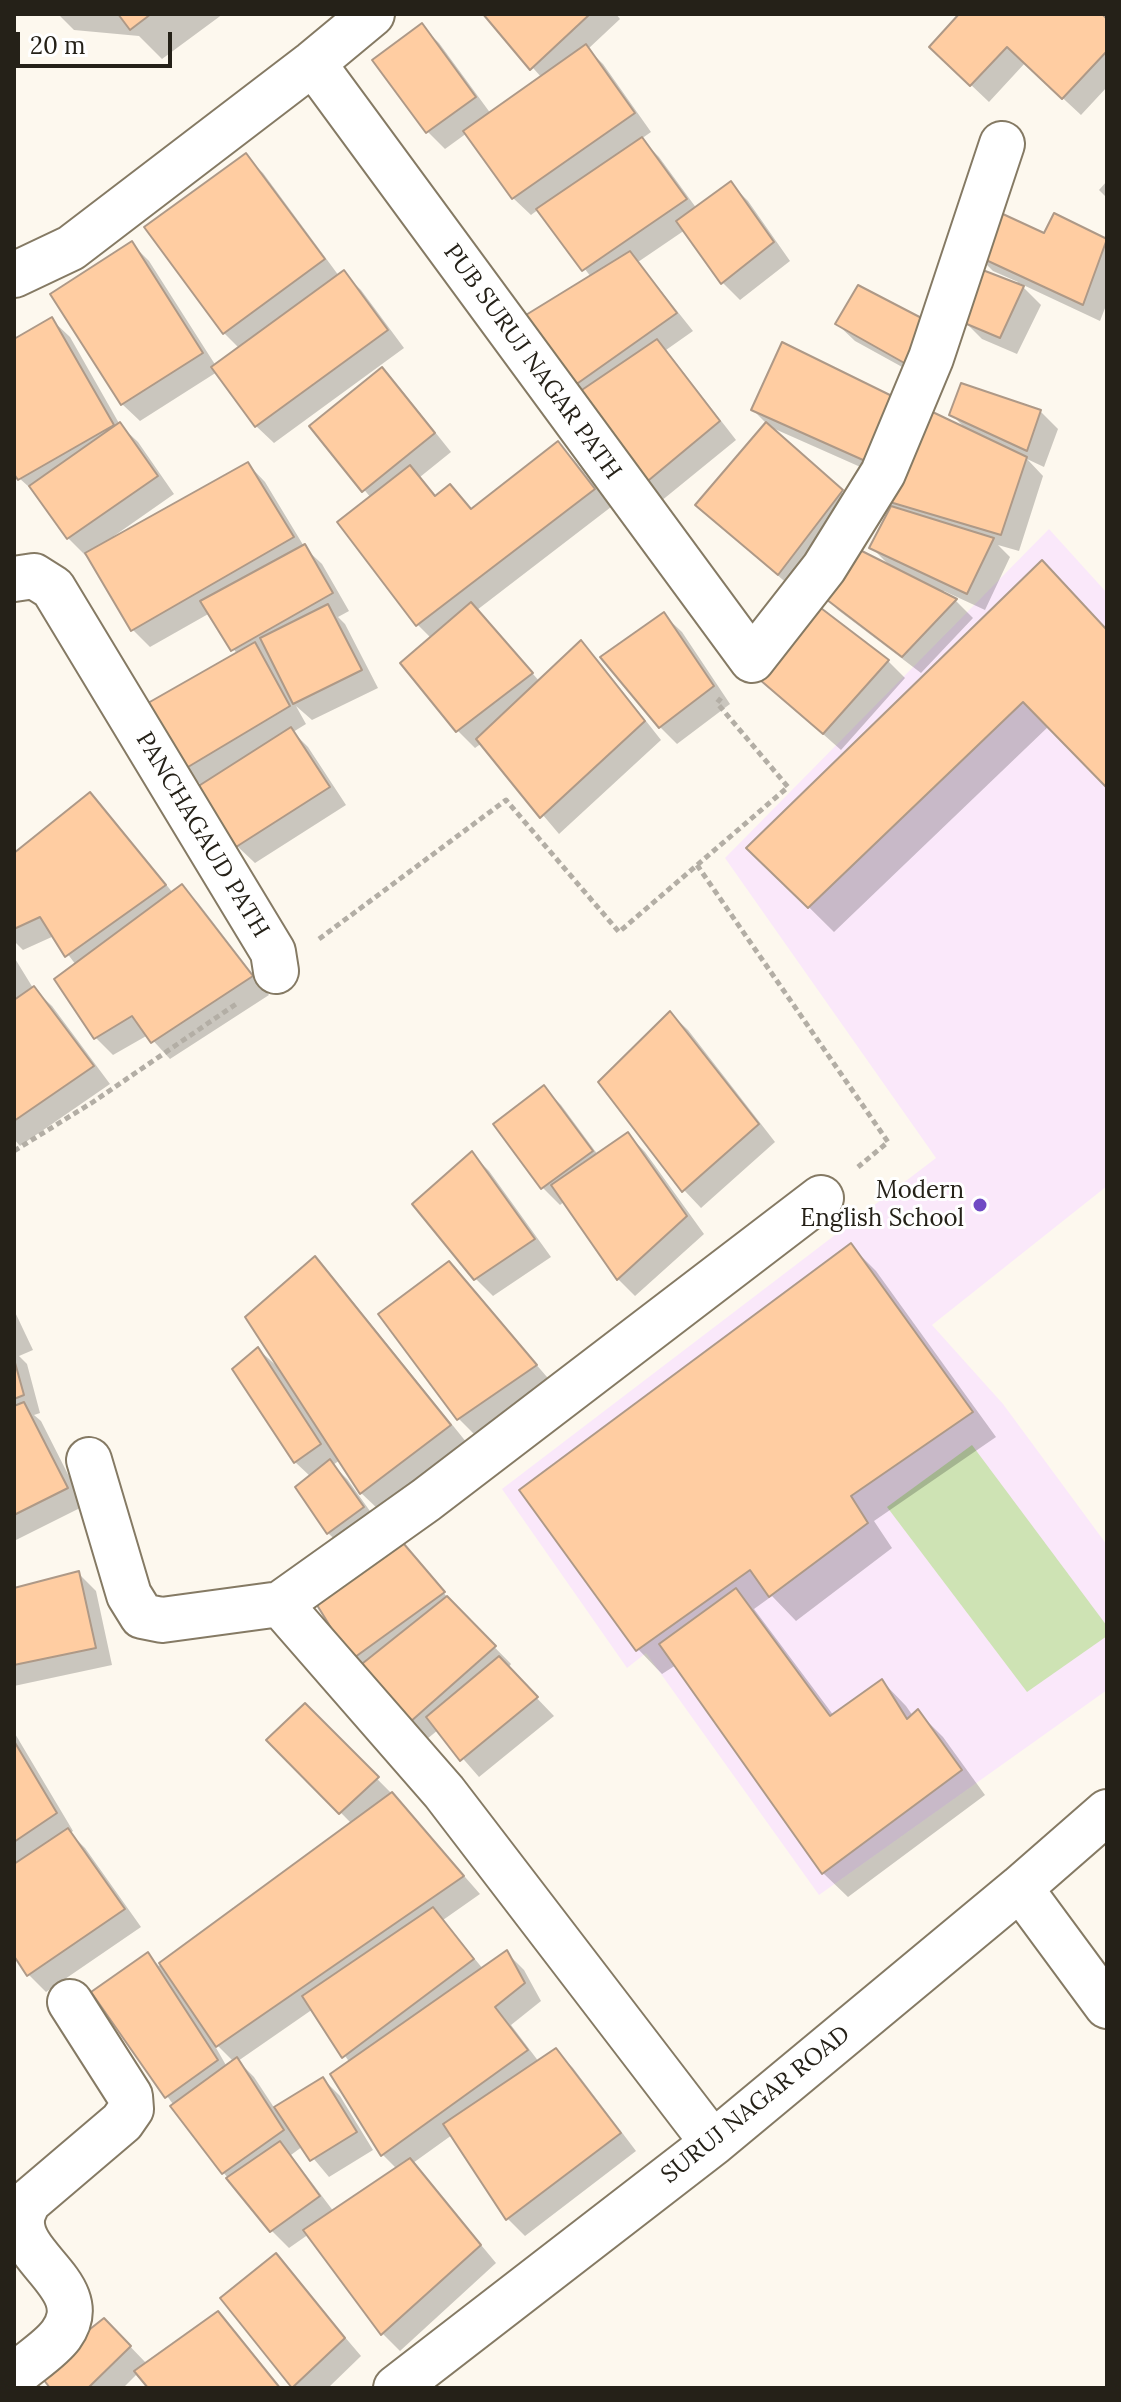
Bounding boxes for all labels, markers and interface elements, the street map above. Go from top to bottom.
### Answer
scale bar [20,16,176,66]
text: 20 m [30,30,86,61]
street label: PUB SURUJ NAGAR PATH [437,239,627,485]
street label: PANCHAGAUD PATH [129,727,275,943]
place label: Modern English School [800,1177,964,1233]
marker: Modern English School [971,1196,989,1214]
street label: SURUJ NAGAR ROAD [656,2020,856,2190]

